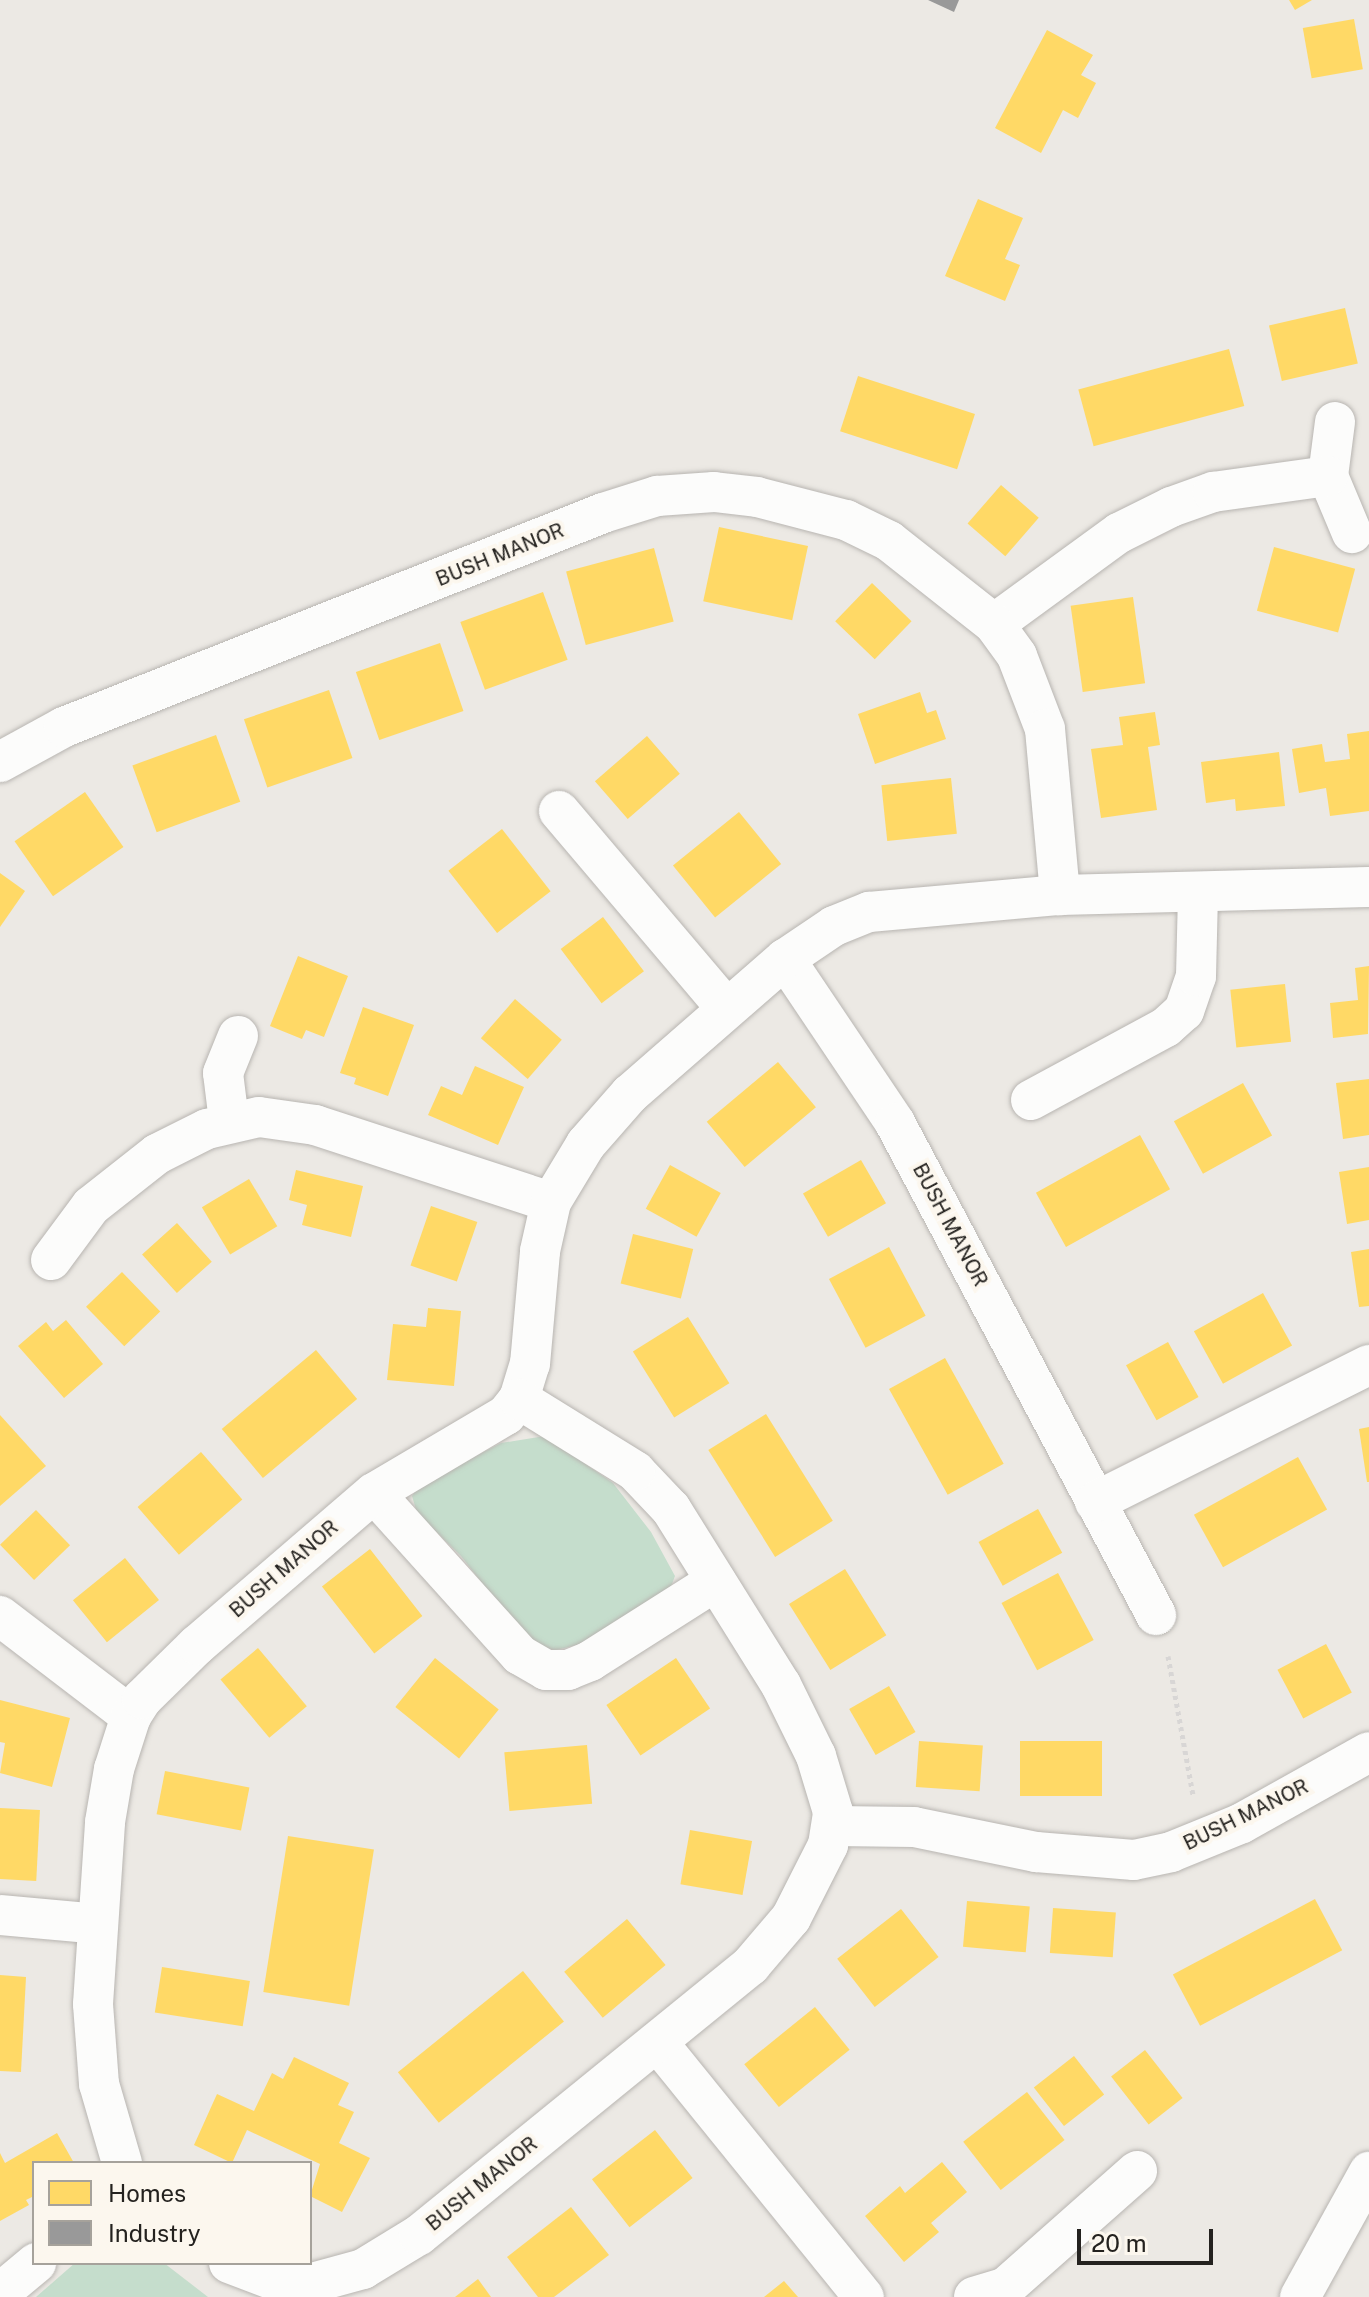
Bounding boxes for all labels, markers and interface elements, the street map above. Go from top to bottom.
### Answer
street label: BUSH MANOR [432,518,568,592]
street label: BUSH MANOR [907,1159,993,1291]
street label: BUSH MANOR [225,1515,343,1623]
street label: BUSH MANOR [1180,1774,1312,1856]
street label: BUSH MANOR [422,2132,542,2236]
legend [32,2161,312,2265]
text: Homes [108,2179,186,2207]
scale bar [1081,2213,1217,2263]
text: Industry [108,2219,201,2247]
text: 20 m [1091,2229,1147,2257]

